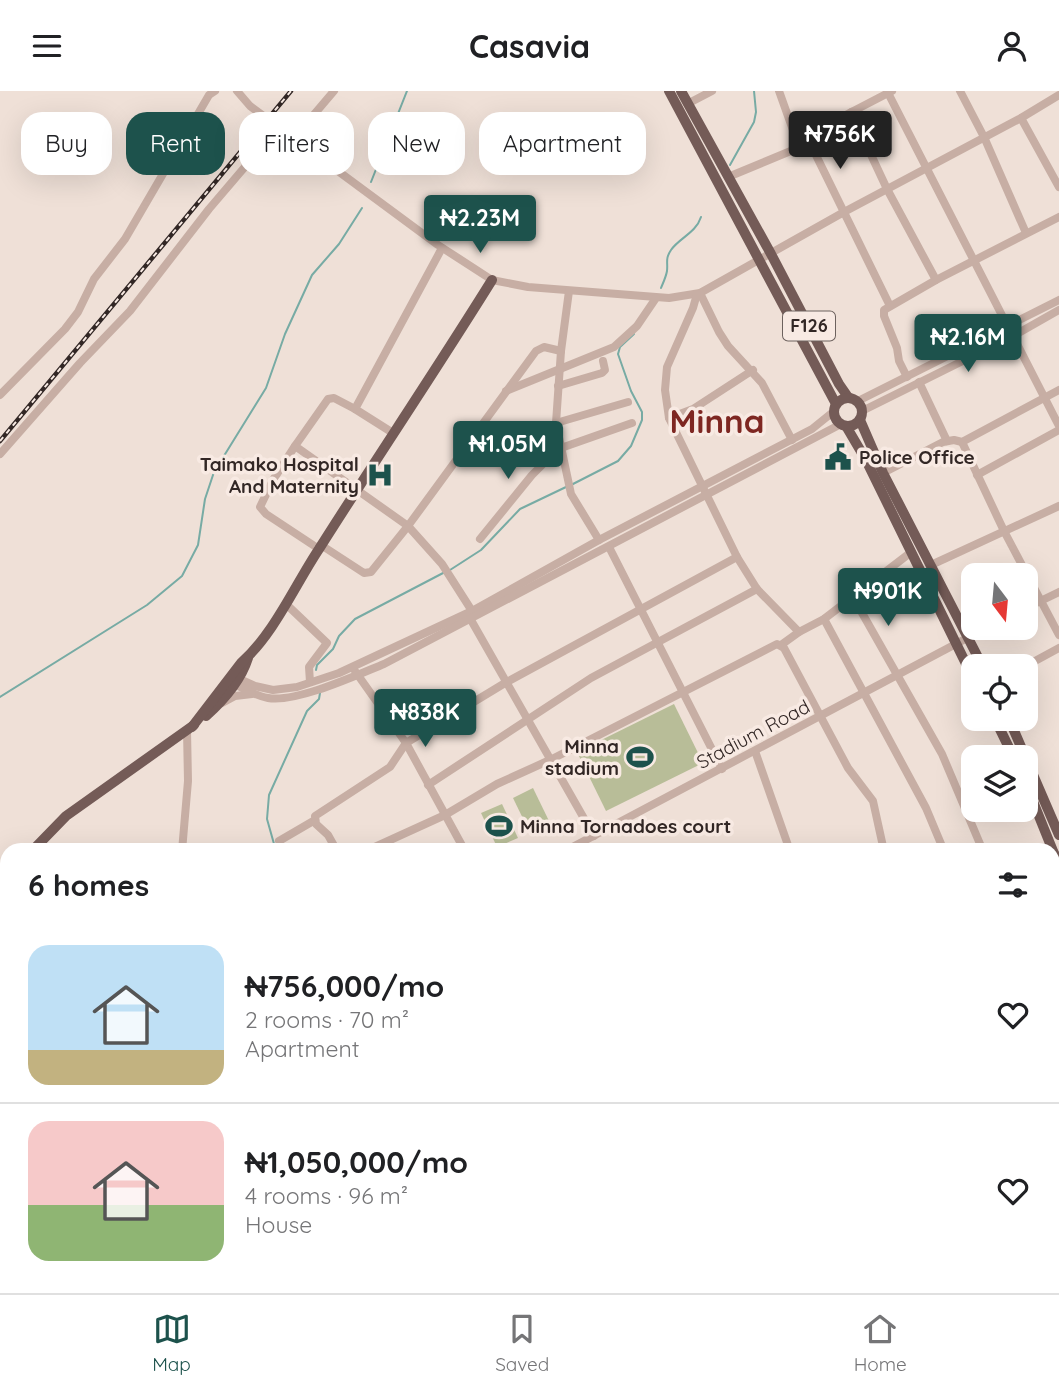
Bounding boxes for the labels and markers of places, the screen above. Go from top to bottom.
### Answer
pin: ₦756K [791,111,889,171]
pin: ₦2.23M [423,195,537,255]
pin: ₦2.16M [911,315,1025,374]
pin: ₦1.05M [451,421,565,481]
public building icon: Police Office [823,442,853,472]
place label: Police Office [859,445,975,469]
place label: Taimako Hospital And Maternity [200,452,359,498]
hospital icon: Taimako Hospital And Maternity [365,460,395,490]
pin: ₦901K [839,568,937,628]
pin: ₦838K [376,689,474,749]
place label: Minna stadium [545,734,619,780]
sports icon: Minna stadium [625,742,655,772]
sports icon: Minna Tornadoes court [484,811,514,841]
place label: Minna Tornadoes court [520,814,731,838]

